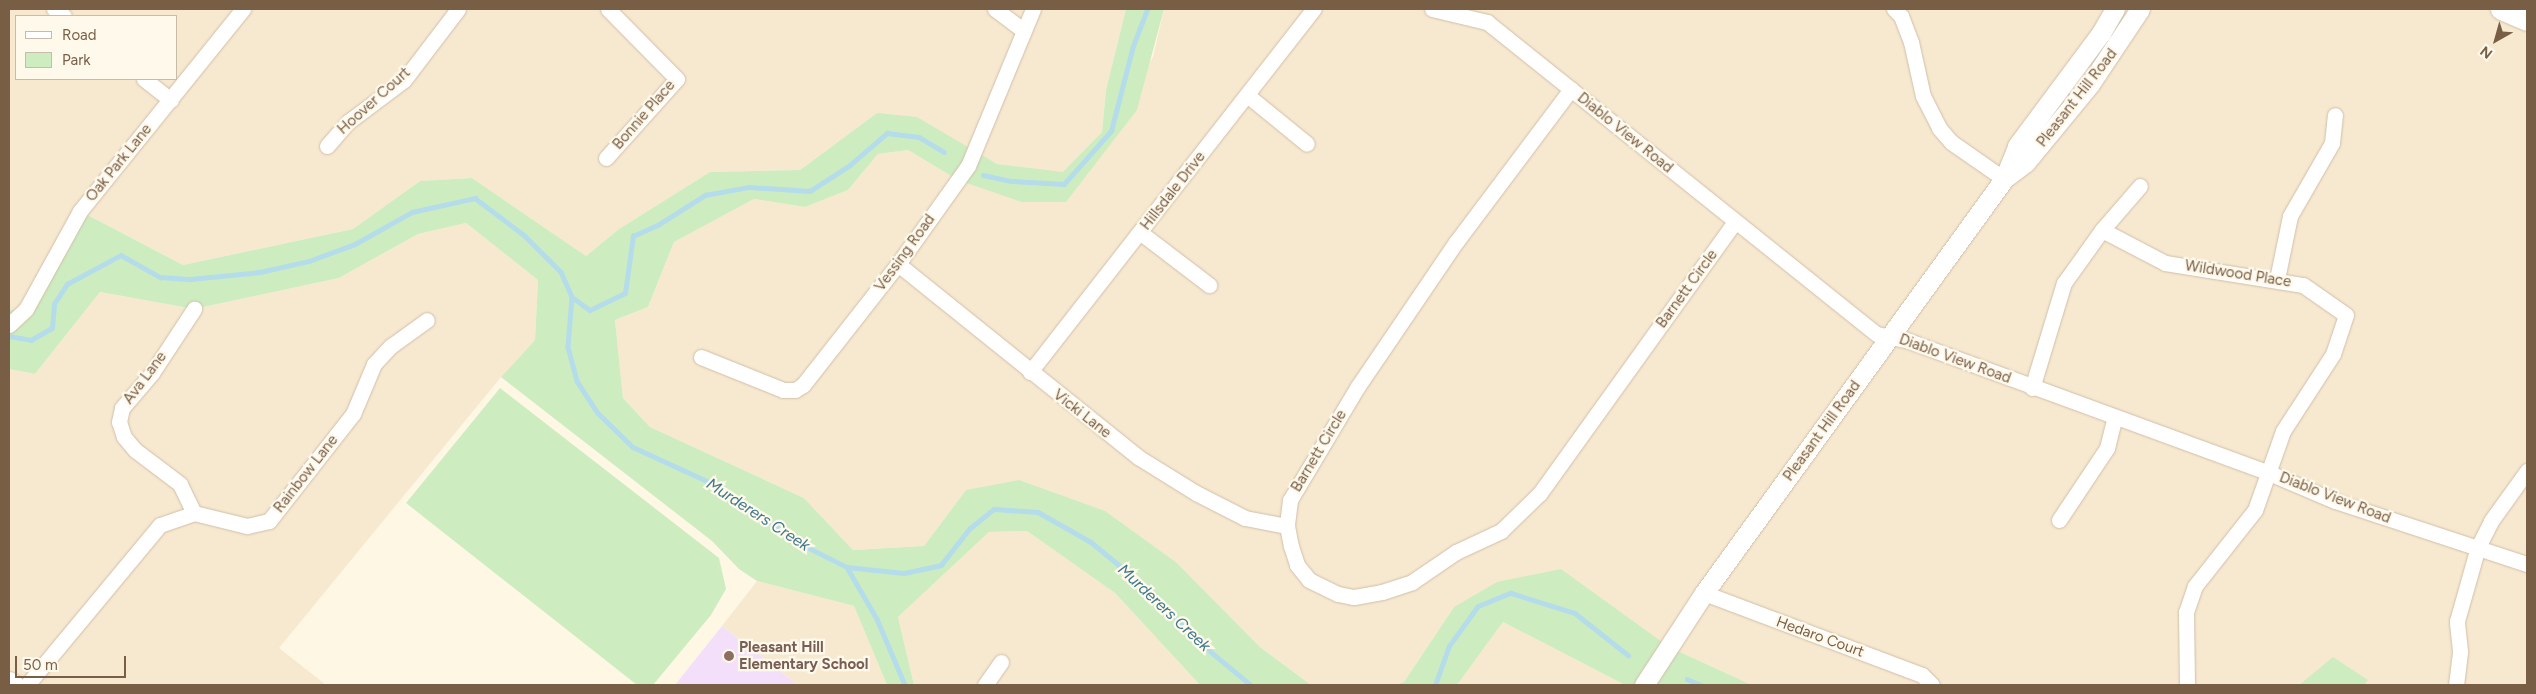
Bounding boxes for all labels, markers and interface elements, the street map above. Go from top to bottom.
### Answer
legend [15,15,178,80]
north arrow [2471,15,2521,65]
text: Road [62,26,97,44]
text: N [2477,42,2496,62]
street label: Pleasant Hill Road [2033,45,2121,151]
text: Park [62,51,91,69]
street label: Hoover Court [334,64,414,138]
street label: Bonnie Place [609,77,679,153]
street label: Diablo View Road [1574,89,1676,177]
street label: Oak Park Lane [82,121,156,205]
street label: Hillsdale Drive [1137,148,1209,234]
street label: Vessing Road [871,211,939,295]
street label: Barnett Circle [1653,246,1721,332]
street label: Wildwood Place [2184,257,2292,291]
street label: Diablo View Road [1897,330,2013,388]
street label: Ava Lane [119,348,171,408]
street label: Pleasant Hill Road [1780,377,1864,485]
street label: Vicki Lane [1049,386,1115,442]
street label: Barnett Circle [1287,407,1351,495]
street label: Rainbow Lane [270,432,342,516]
street label: Diablo View Road [2277,468,2393,528]
water label: Murderers Creek [703,474,813,556]
water label: Murderers Creek [1114,560,1214,656]
street label: Hedaro Court [1774,613,1866,661]
place label: Pleasant Hill Elementary School [739,638,868,673]
scale bar [18,646,129,678]
marker: Pleasant Hill Elementary School [723,650,735,662]
text: 50 m [23,656,58,674]

